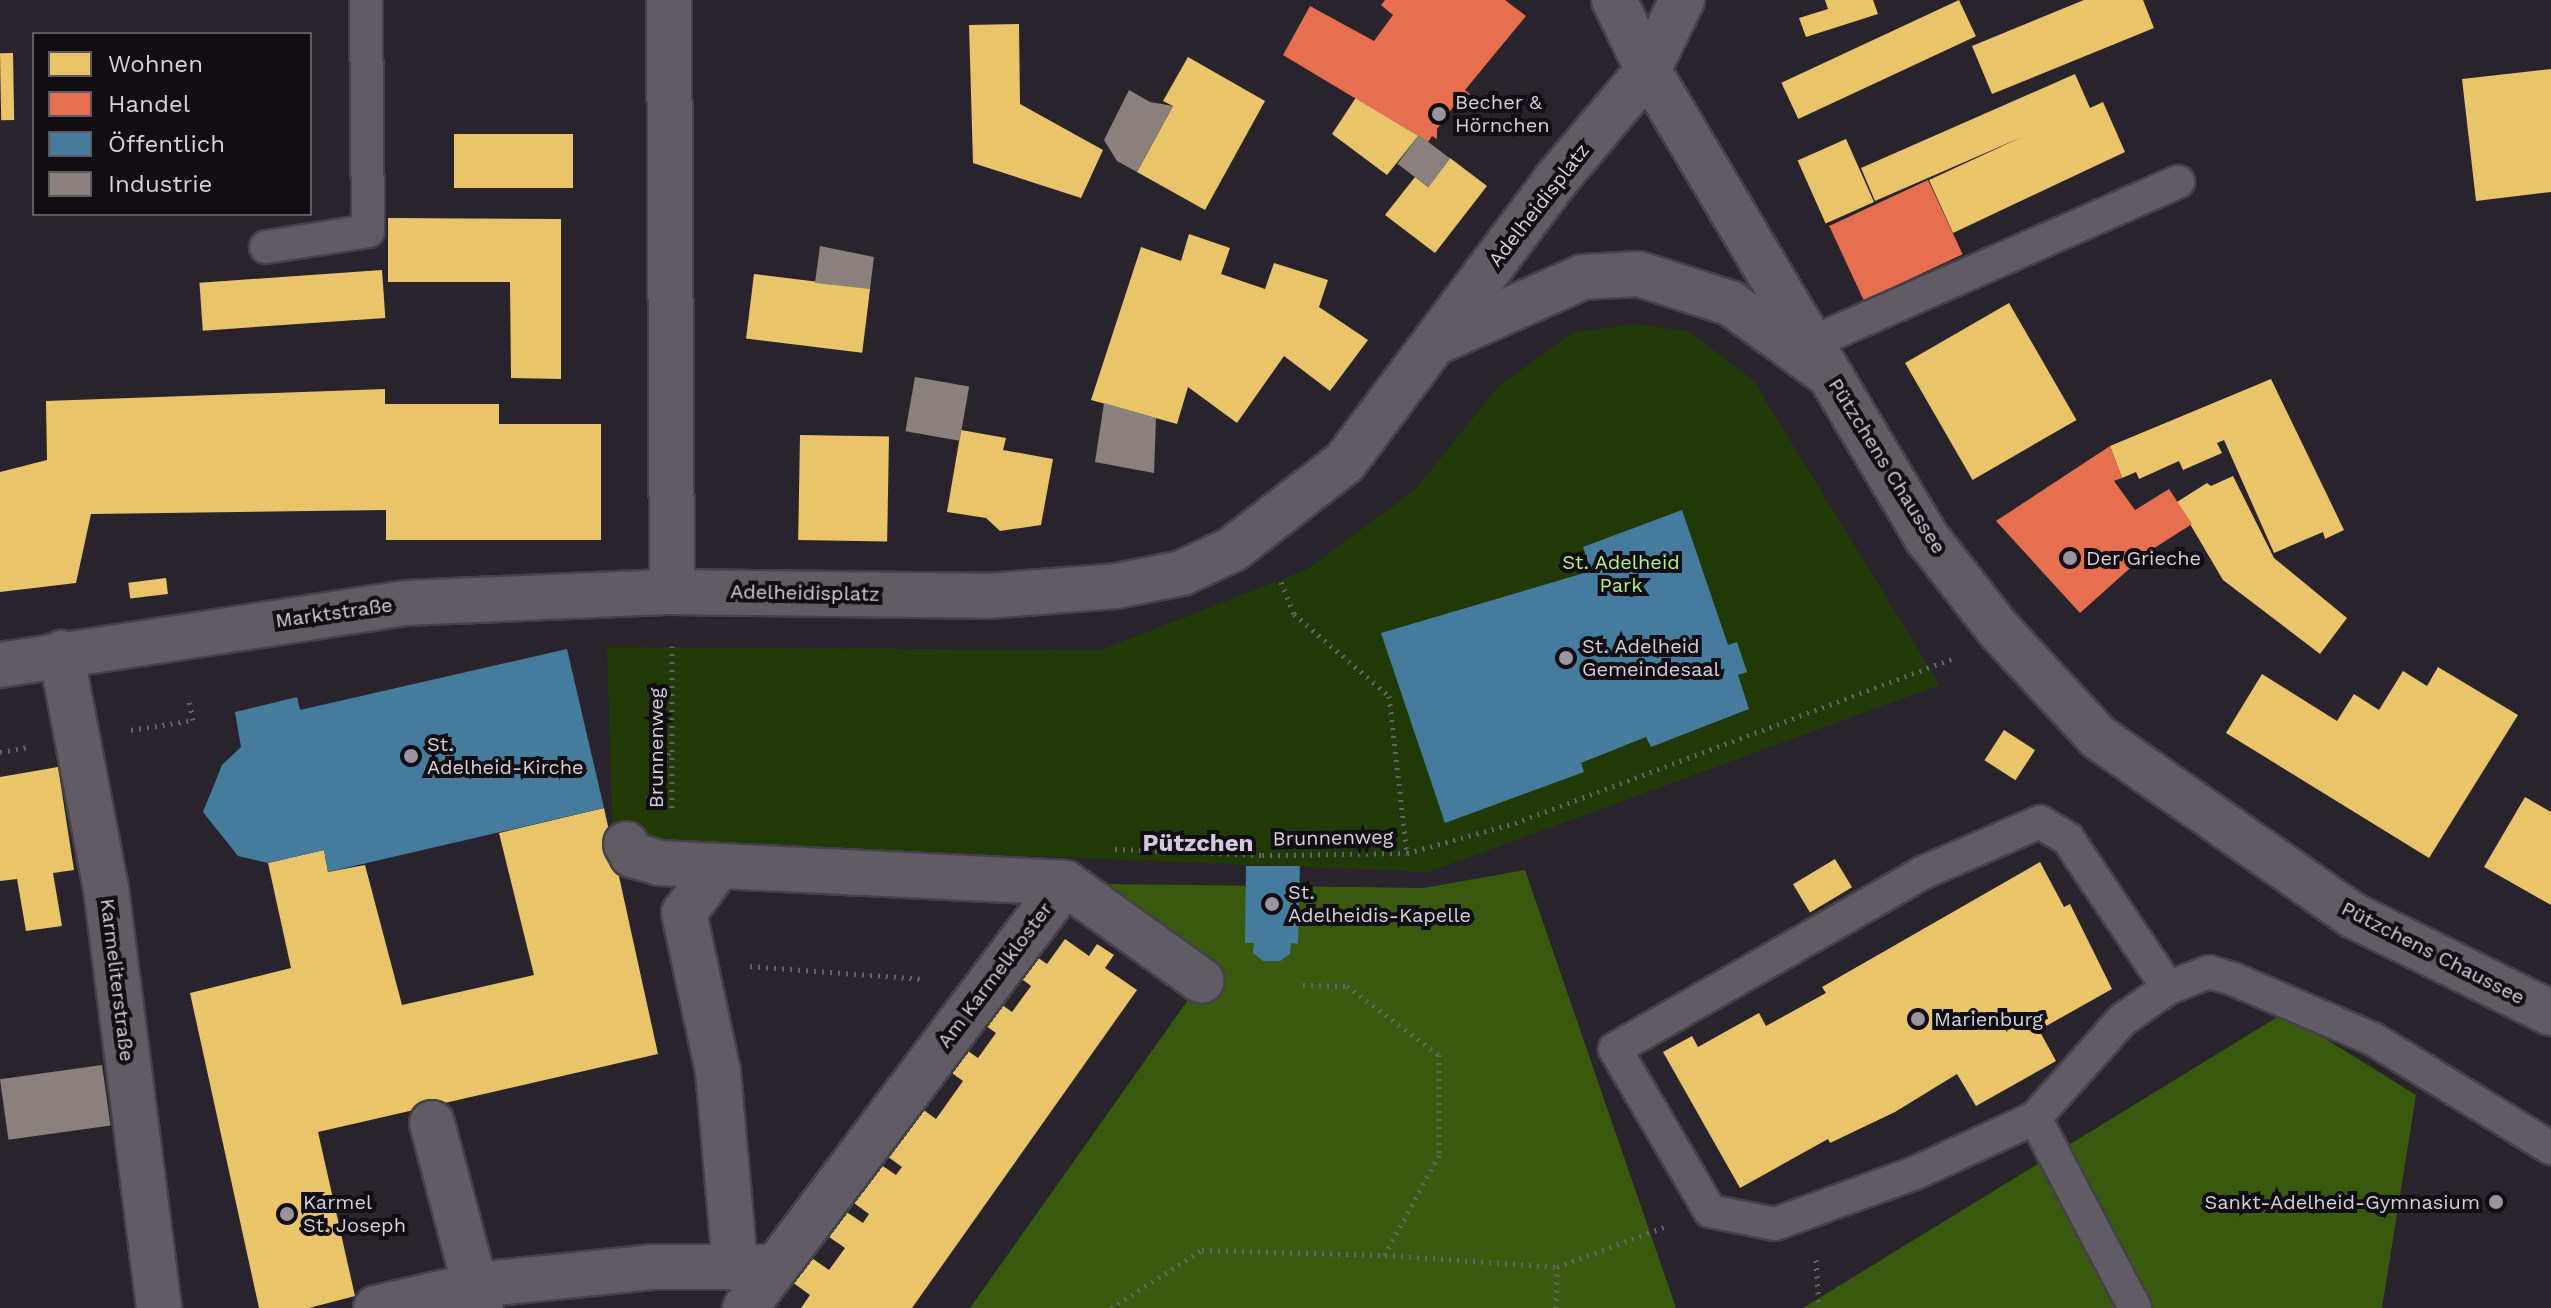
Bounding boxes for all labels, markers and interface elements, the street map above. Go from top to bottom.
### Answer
legend [32,32,312,216]
text: Wohnen [108,50,203,78]
text: Handel [108,90,190,118]
place label: Becher & Hörnchen [1455,90,1550,137]
marker: Becher & Hörnchen [1430,105,1448,123]
text: Öffentlich [108,130,225,158]
street label: Adelheidisplatz [1484,139,1594,271]
text: Industrie [108,170,212,198]
street label: Pützchens Chaussee [1823,374,1951,558]
place label: Der Grieche [2086,546,2202,570]
marker: Der Grieche [2061,549,2079,567]
park label: St. Adelheid Park [1562,550,1680,597]
street label: Adelheidisplatz [730,580,880,606]
street label: Marktstraße [274,593,394,633]
place label: St. Adelheid Gemeindesaal [1582,634,1720,681]
marker: St. Adelheid Gemeindesaal [1557,649,1575,667]
street label: Brunnenweg [644,688,668,808]
place label: St. Adelheid-Kirche [427,732,584,779]
marker: St. Adelheid-Kirche [402,747,420,765]
street label: Brunnenweg [1272,825,1394,851]
district label: Pützchen [1143,830,1253,858]
place label: St. Adelheidis-Kapelle [1288,880,1471,927]
marker: St. Adelheidis-Kapelle [1263,895,1281,913]
street label: Pützchens Chaussee [2337,896,2529,1010]
street label: Karmeliterstraße [95,897,139,1063]
street label: Am Karmelkloster [932,897,1058,1053]
place label: Marienburg [1934,1007,2043,1031]
marker: Marienburg [1909,1010,1927,1028]
place label: Karmel St. Joseph [303,1190,406,1237]
place label: Sankt-Adelheid-Gymnasium [2205,1190,2480,1214]
marker: Sankt-Adelheid-Gymnasium [2487,1193,2505,1211]
marker: Karmel St. Joseph [278,1205,296,1223]

